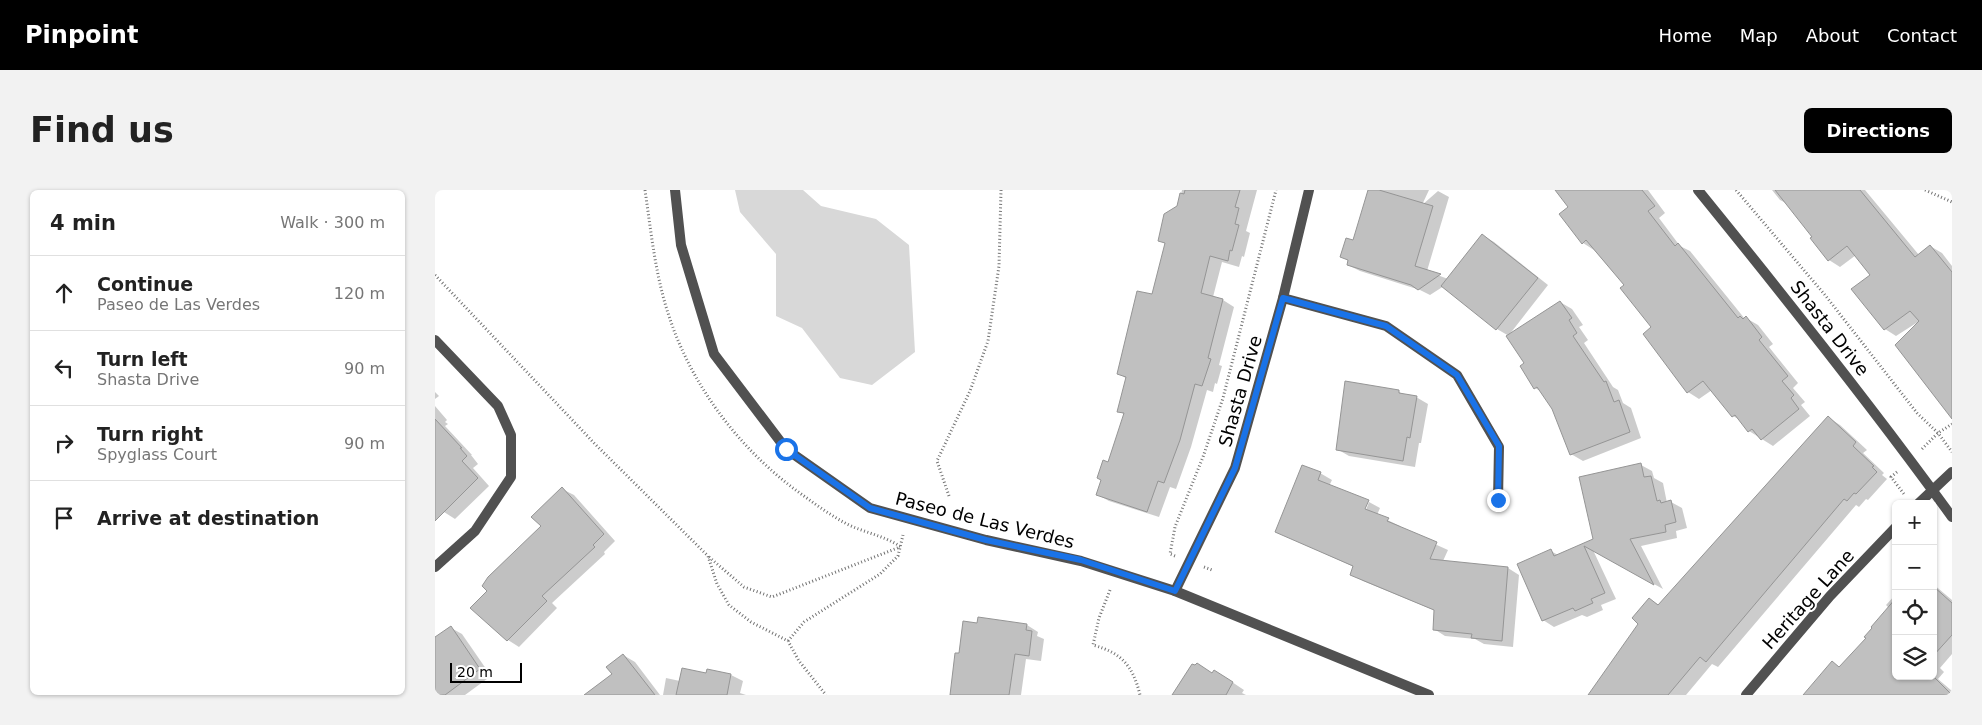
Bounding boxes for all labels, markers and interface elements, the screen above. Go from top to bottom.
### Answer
text: Pinpoint [25,21,138,49]
text: Home [1659,25,1712,46]
text: Map [1740,25,1778,46]
text: About [1806,25,1859,46]
text: Contact [1887,25,1957,46]
button: Directions [1804,108,1952,153]
text: Find us [30,110,174,150]
text: 4 min [50,211,116,235]
text: Walk · 300 m [280,213,385,232]
text: Continue [97,273,193,295]
street label: Shasta Drive [1786,276,1874,380]
icon: ahead [50,279,78,307]
text: 120 m [334,284,385,303]
text: Paseo de Las Verdes [97,295,260,314]
street label: Shasta Drive [1214,333,1266,449]
text: Turn left [97,348,188,370]
icon: left [50,354,78,382]
text: 90 m [344,359,385,378]
text: Shasta Drive [97,370,199,389]
text: Turn right [97,423,203,445]
icon: right [50,429,78,457]
text: 90 m [344,434,385,453]
route start [775,438,798,461]
text: Spyglass Court [97,445,217,464]
street label: Paseo de Las Verdes [893,488,1077,552]
route end [1487,489,1510,512]
map controls [1892,500,1937,680]
button: + [1892,500,1937,545]
icon: arrive [50,504,78,532]
text: Arrive at destination [97,507,319,529]
street label: Heritage Lane [1758,545,1858,653]
button: − [1892,545,1937,590]
button: locate [1892,590,1937,635]
button: layers [1892,635,1937,680]
scale bar [450,660,523,683]
text: 20 m [457,664,493,680]

